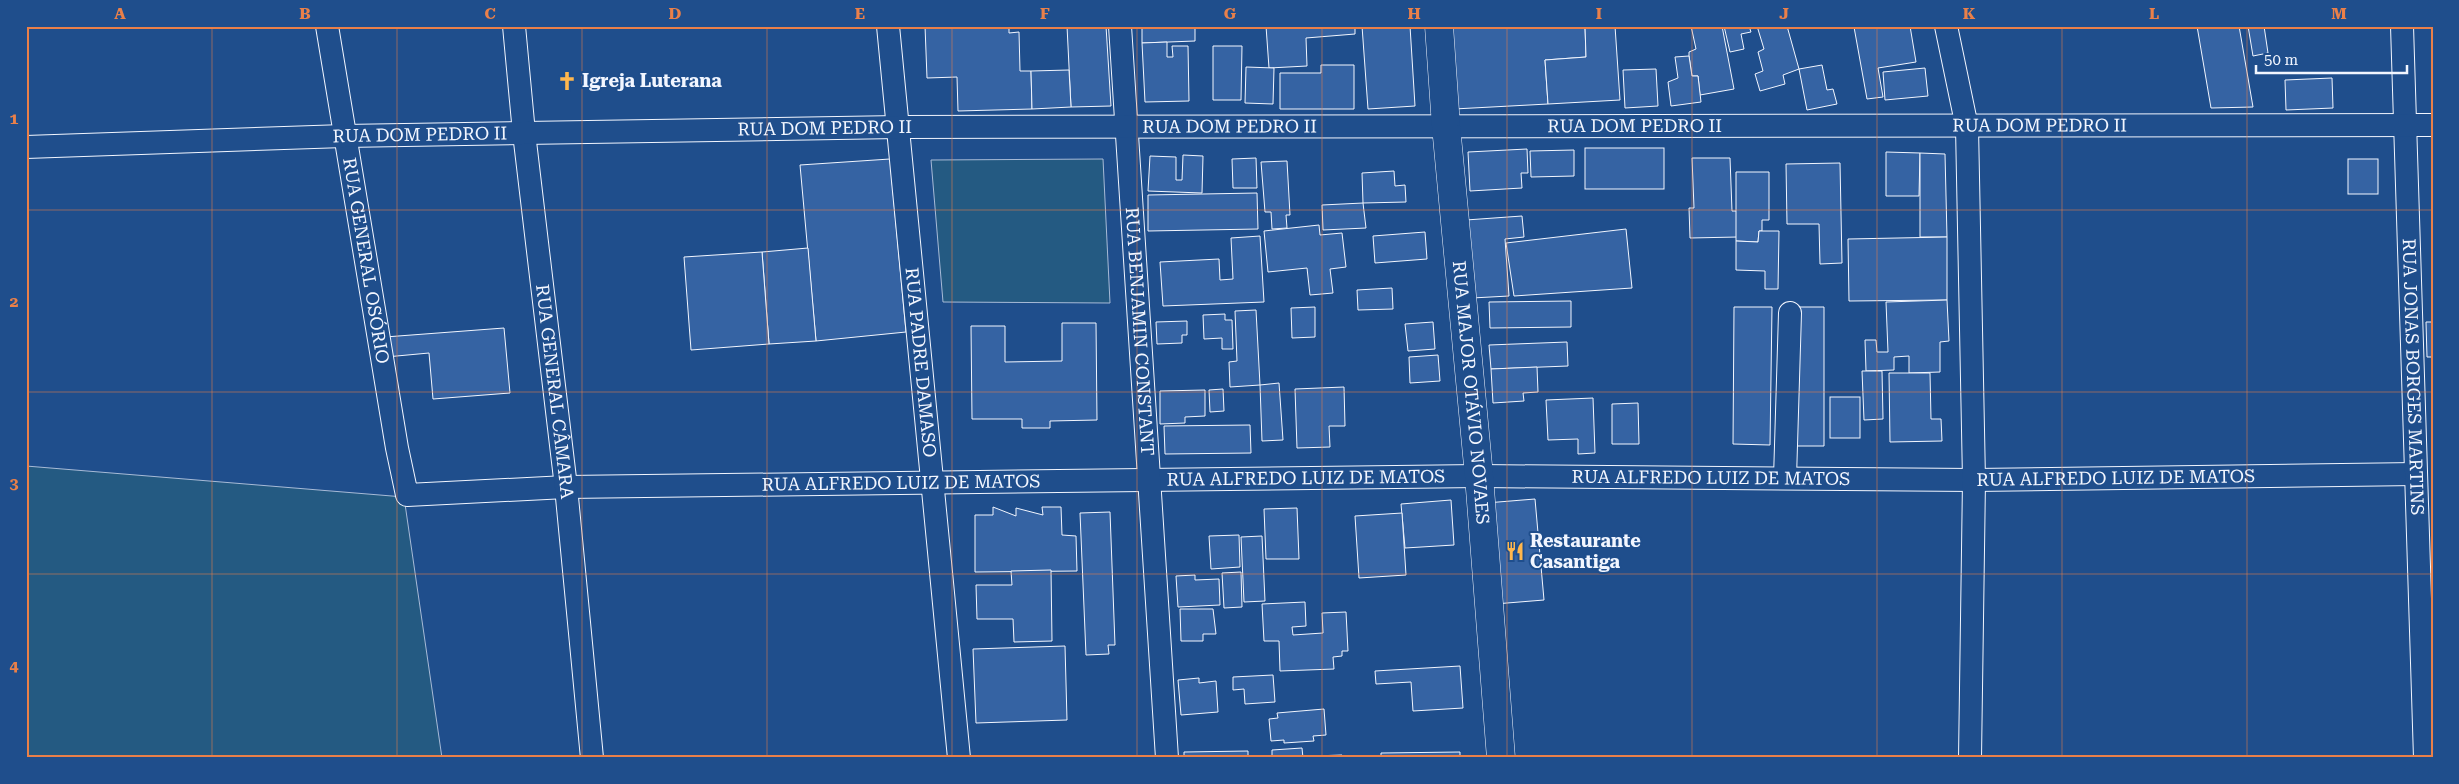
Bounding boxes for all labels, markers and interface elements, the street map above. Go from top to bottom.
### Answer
text: A [114,4,126,23]
text: B [299,4,311,23]
text: C [484,4,496,23]
text: D [669,4,682,23]
text: E [855,4,865,23]
text: F [1040,4,1050,23]
text: G [1224,4,1237,23]
text: H [1407,4,1421,23]
text: I [1596,4,1602,23]
text: J [1779,4,1789,23]
text: K [1963,4,1976,23]
text: L [2149,4,2159,23]
text: M [2331,4,2347,23]
scale bar [2256,42,2408,74]
text: 50 m [2264,51,2299,69]
church icon: Igreja Luterana [556,70,578,92]
place label: Igreja Luterana [582,70,722,91]
text: 1 [10,109,19,128]
street label: RUA DOM PEDRO II [1952,114,2127,136]
street label: RUA DOM PEDRO II [1142,115,1317,137]
street label: RUA DOM PEDRO II [1547,115,1722,136]
street label: RUA DOM PEDRO II [737,116,912,140]
street label: RUA DOM PEDRO II [332,122,507,146]
street label: RUA GENERAL OSÓRIO [339,156,394,365]
street label: RUA BENJAMIN CONSTANT [1122,207,1159,456]
street label: RUA JONAS BORGES MARTINS [2399,238,2428,516]
street label: RUA MAJOR OTÁVIO NOVAES [1449,260,1494,525]
street label: RUA PADRE DAMASO [901,266,941,458]
street label: RUA GENERAL CÂMARA [532,283,578,500]
text: 2 [10,292,19,311]
street label: RUA ALFREDO LUIZ DE MATOS [1166,465,1445,490]
street label: RUA ALFREDO LUIZ DE MATOS [1976,465,2255,490]
street label: RUA ALFREDO LUIZ DE MATOS [1571,466,1850,489]
street label: RUA ALFREDO LUIZ DE MATOS [761,470,1040,495]
text: 3 [10,474,19,493]
place label: Restaurante Casantiga [1530,530,1641,572]
restaurant icon: Restaurante Casantiga [1504,540,1526,562]
text: 4 [10,656,19,675]

